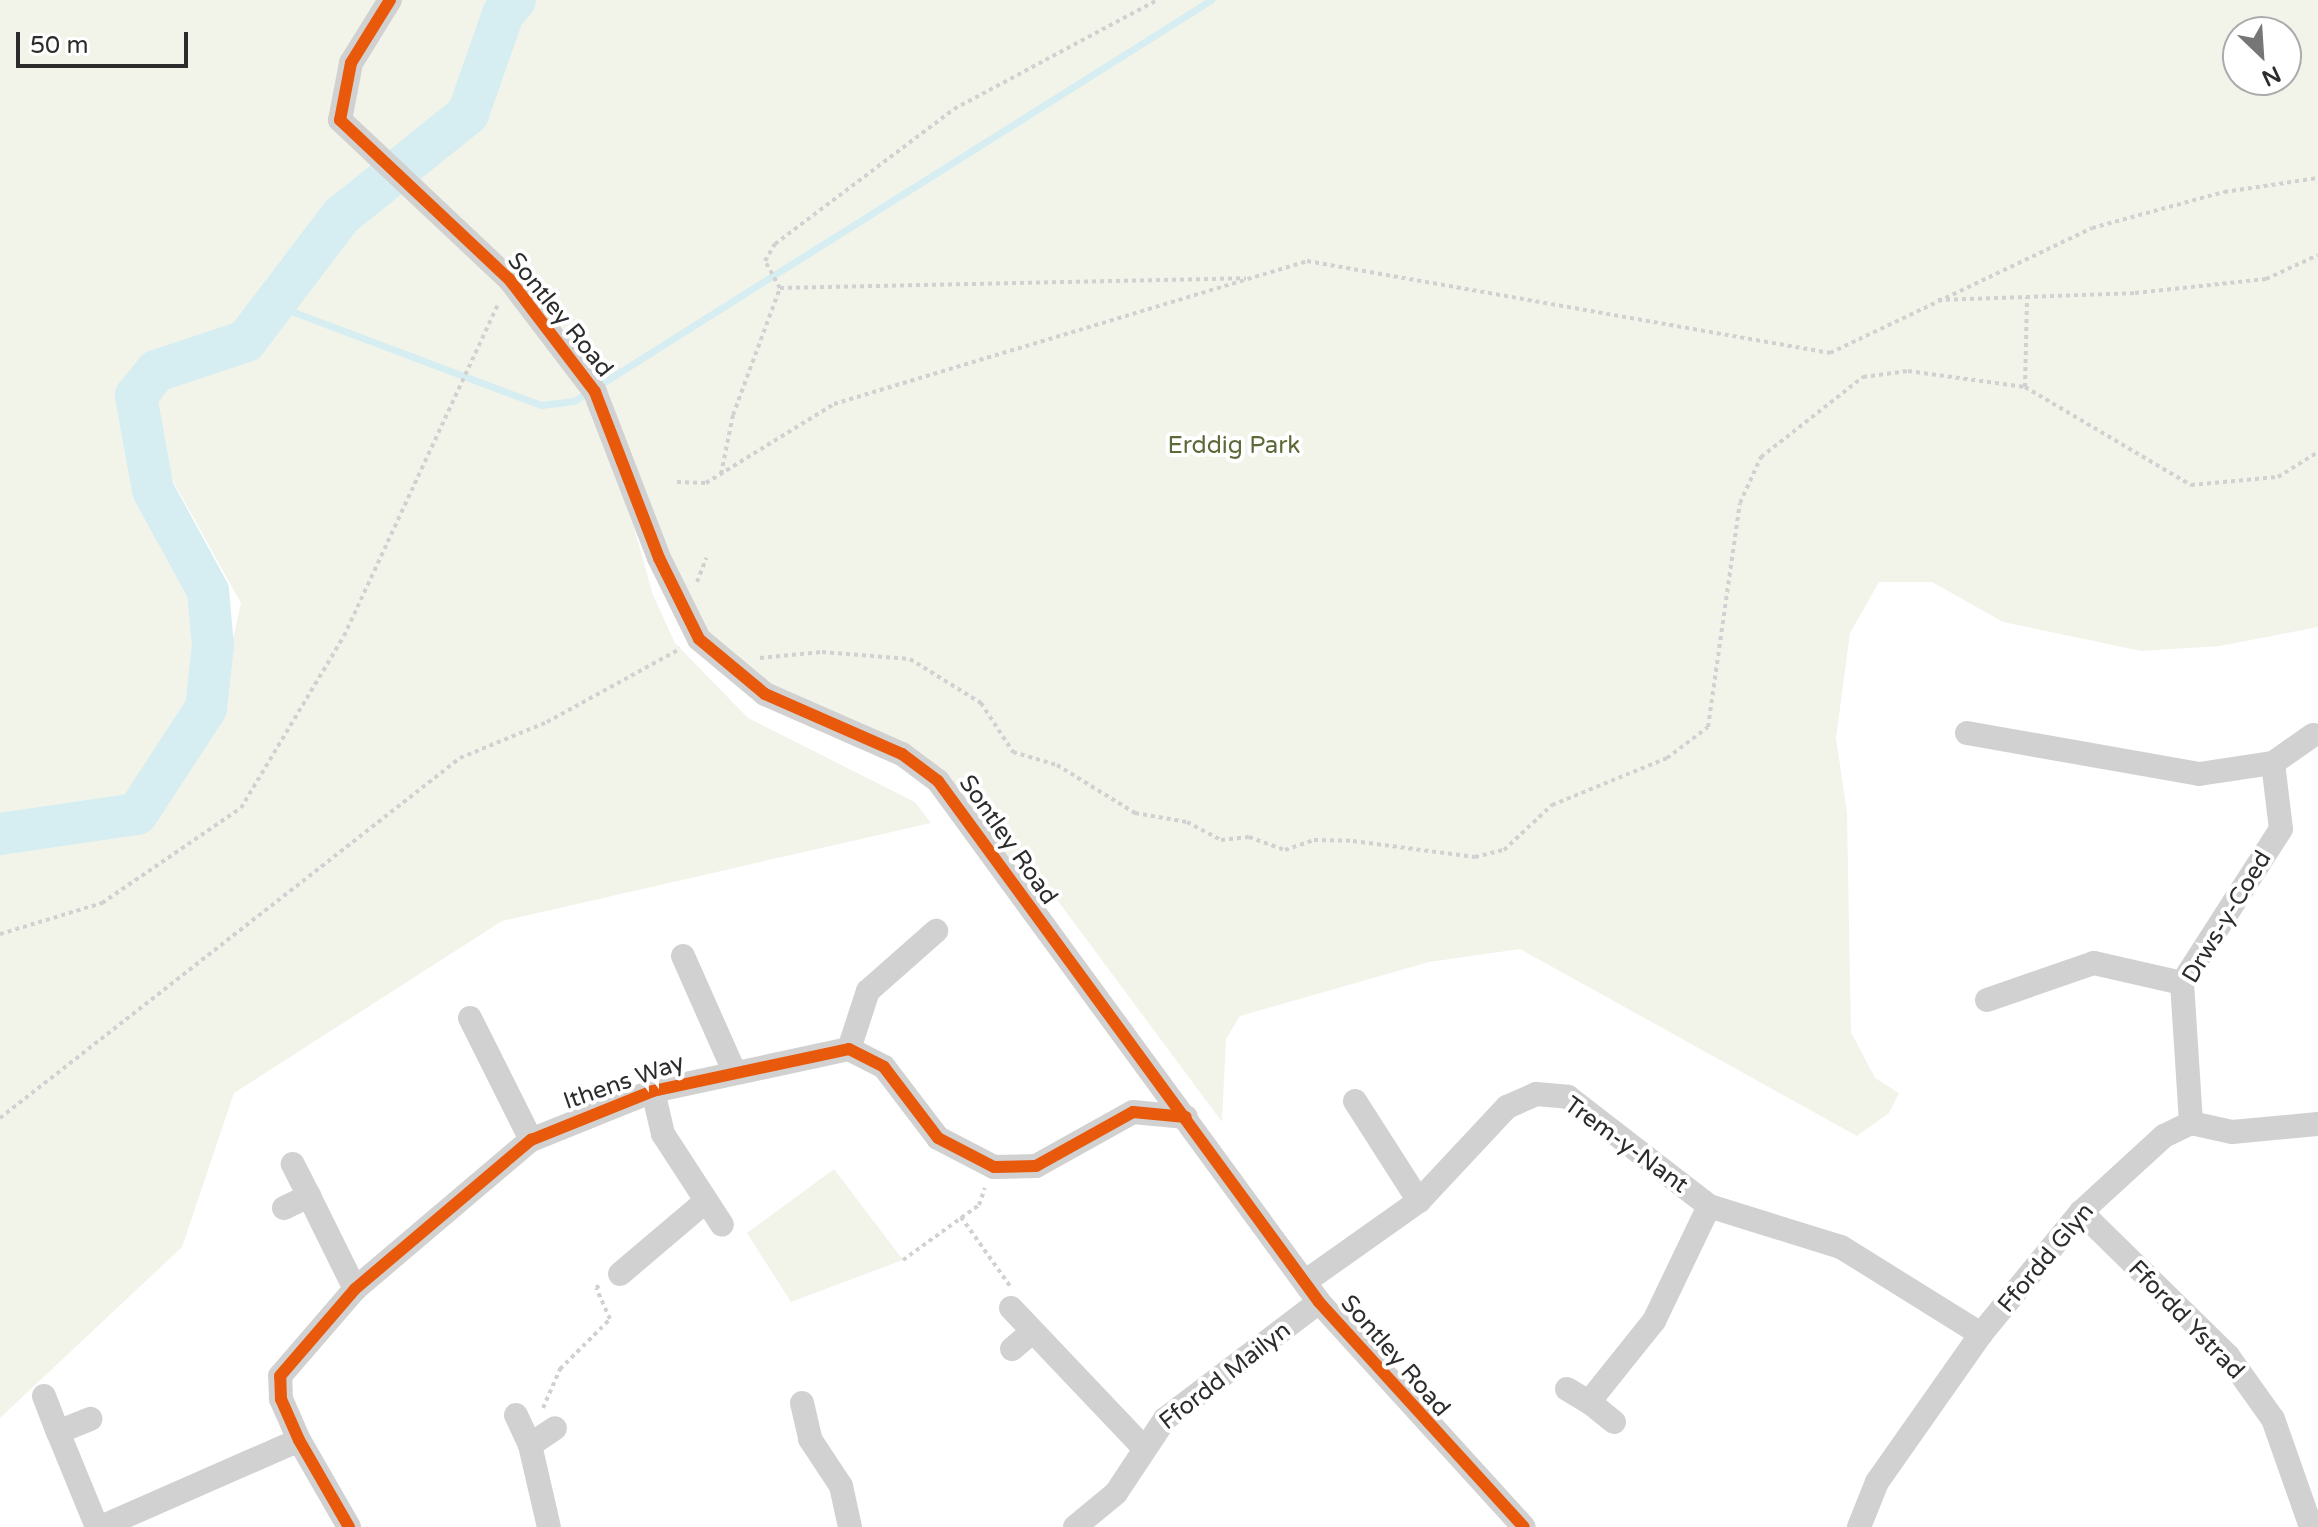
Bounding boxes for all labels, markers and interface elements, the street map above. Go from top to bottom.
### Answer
scale bar [20,16,192,66]
north arrow [2222,16,2302,96]
text: 50 m [30,31,88,60]
text: N [2258,60,2285,91]
street label: Sontley Road [501,247,619,383]
park label: Erddig Park [1168,432,1300,460]
street label: Sontley Road [953,770,1063,910]
street label: Drws-y-Coed [2176,846,2278,988]
street label: Ithens Way [560,1048,688,1116]
street label: Trem-y-Nant [1558,1090,1694,1200]
street label: Ffordd Glyn [1992,1197,2100,1319]
street label: Ffordd Ystrad [2122,1255,2250,1385]
street label: Sontley Road [1334,1289,1456,1423]
street label: Ffordd Mailyn [1154,1316,1296,1436]

